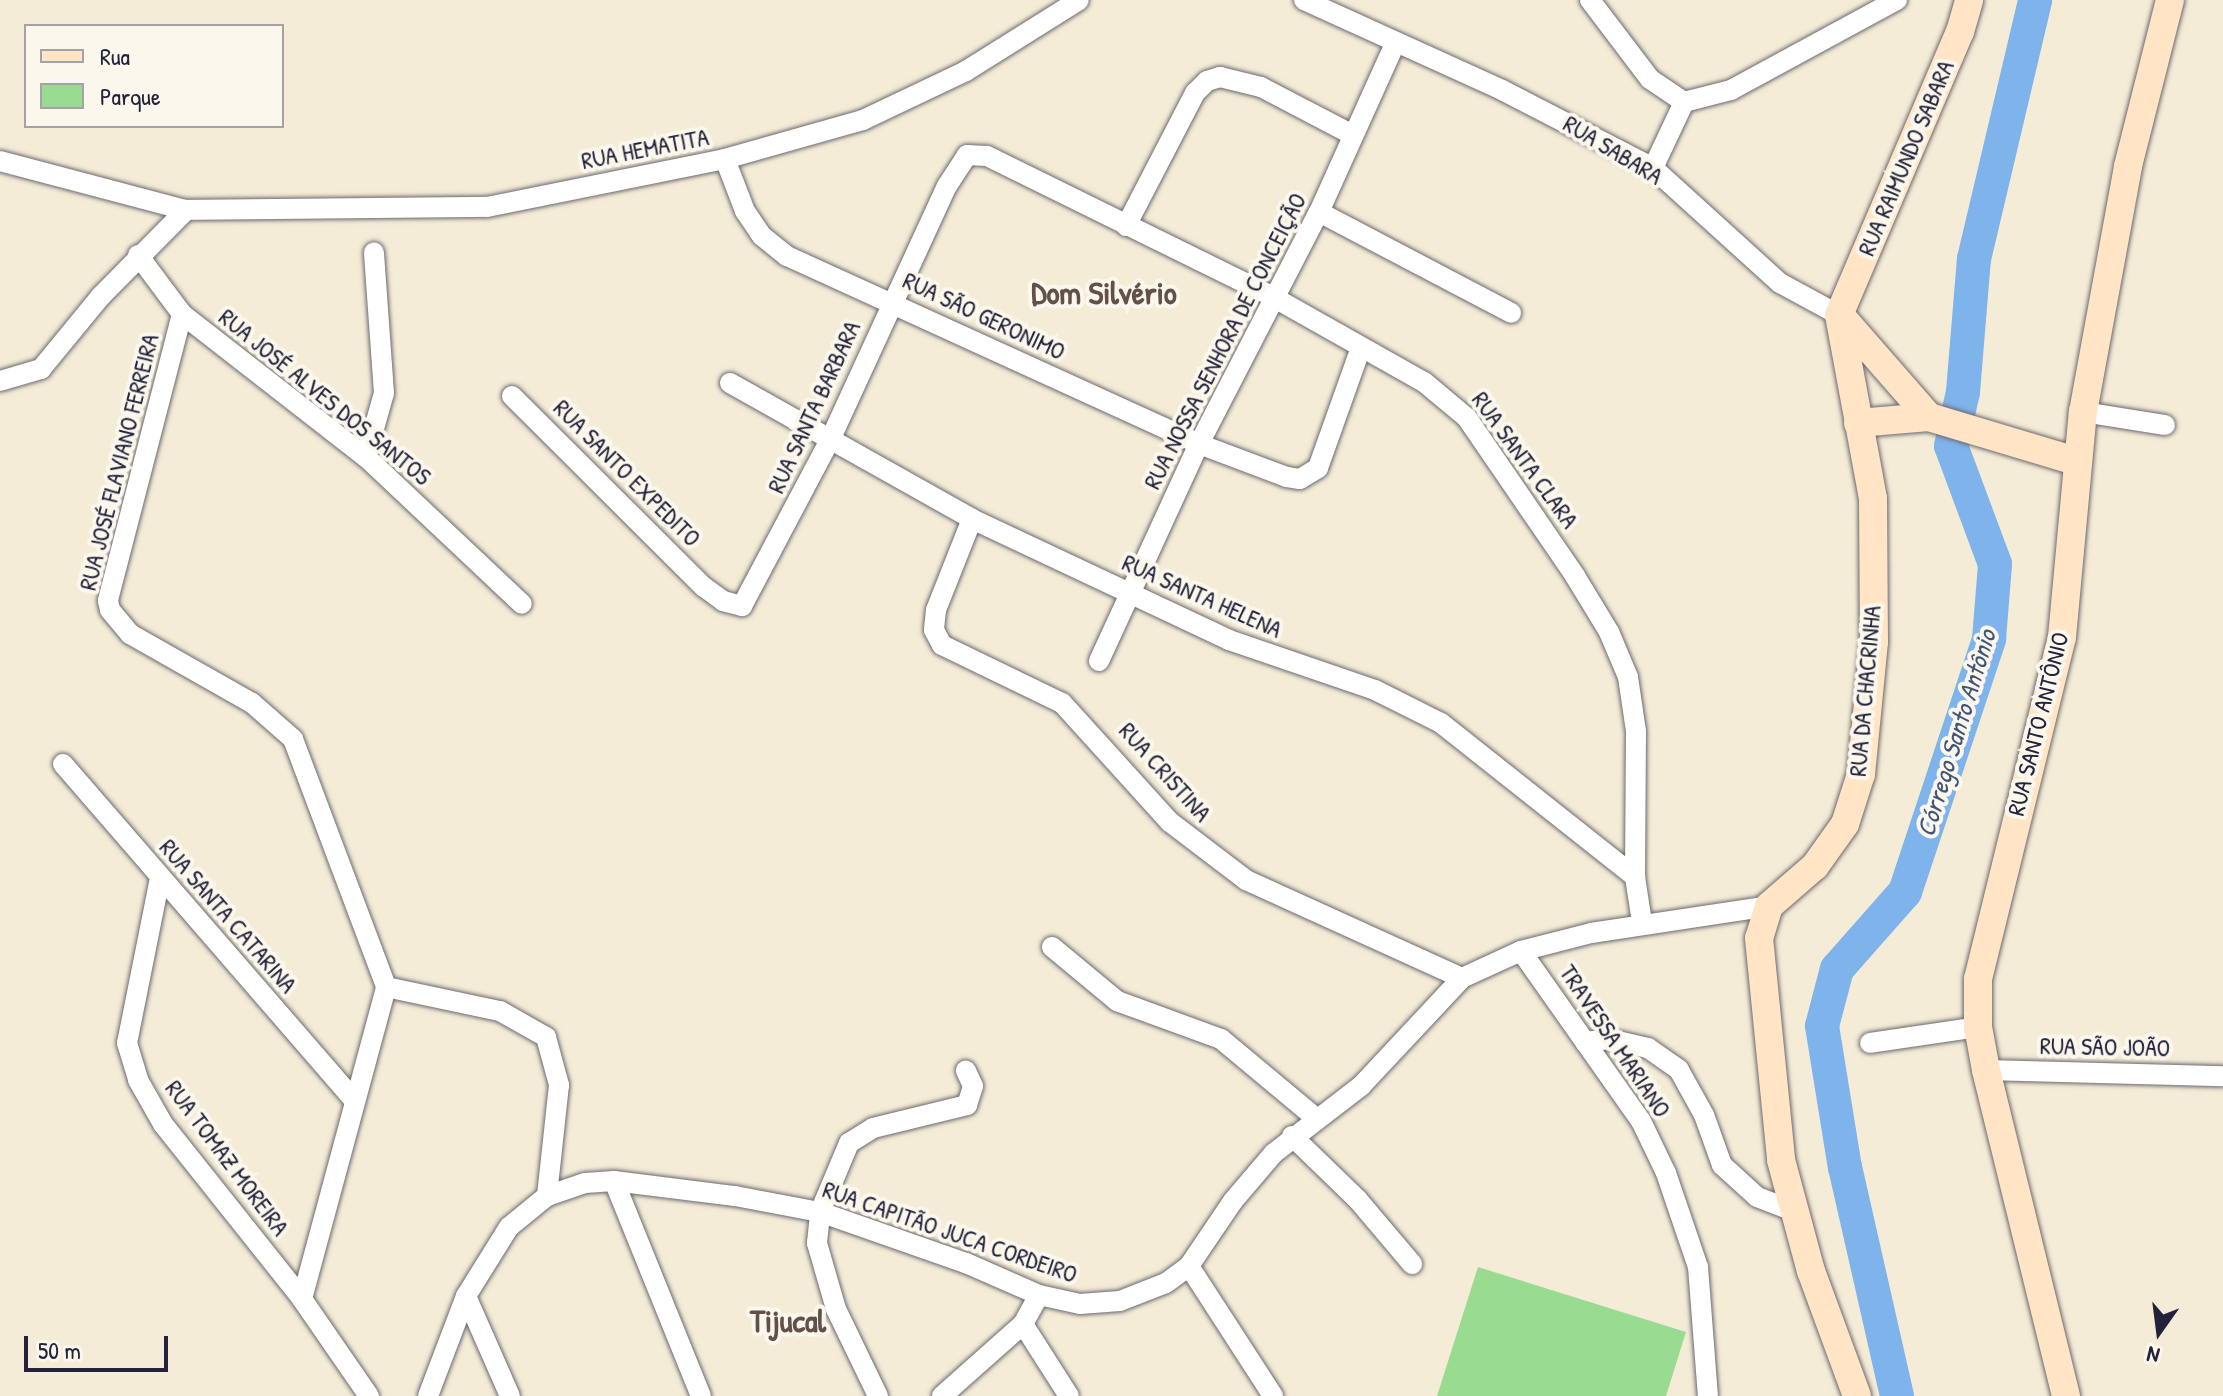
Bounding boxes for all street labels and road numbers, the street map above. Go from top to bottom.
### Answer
street label: RUA RAIMUNDO SABARA [1852,56,1960,260]
street label: RUA SABARA [1558,109,1668,191]
street label: RUA HEMATITA [579,123,711,175]
street label: RUA NOSSA SENHORA DE CONCEIÇÃO [1138,188,1312,494]
street label: RUA SÃO GERONIMO [898,266,1070,366]
street label: RUA JOSÉ ALVES DOS SANTOS [213,303,437,491]
street label: RUA SANTA BARBARA [762,316,866,498]
street label: RUA JOSÉ FLAVIANO FERREIRA [73,331,165,593]
street label: RUA SANTA CLARA [1466,386,1584,534]
street label: RUA SANTO EXPEDITO [548,394,706,552]
street label: RUA SANTA HELENA [1118,548,1286,644]
street label: RUA DA CHACRINHA [1843,604,1887,778]
street label: RUA SANTO ANTÔNIO [2001,629,2075,819]
street label: RUA CRISTINA [1113,717,1217,827]
street label: RUA SANTA CATARINA [153,833,303,999]
street label: TRAVESSA MARIANO [1553,959,1677,1123]
street label: RUA SÃO JOÃO [2040,1031,2170,1063]
street label: RUA TOMAZ MOREIRA [159,1075,295,1241]
street label: RUA CAPITÃO JUCA CORDEIRO [819,1175,1081,1289]

